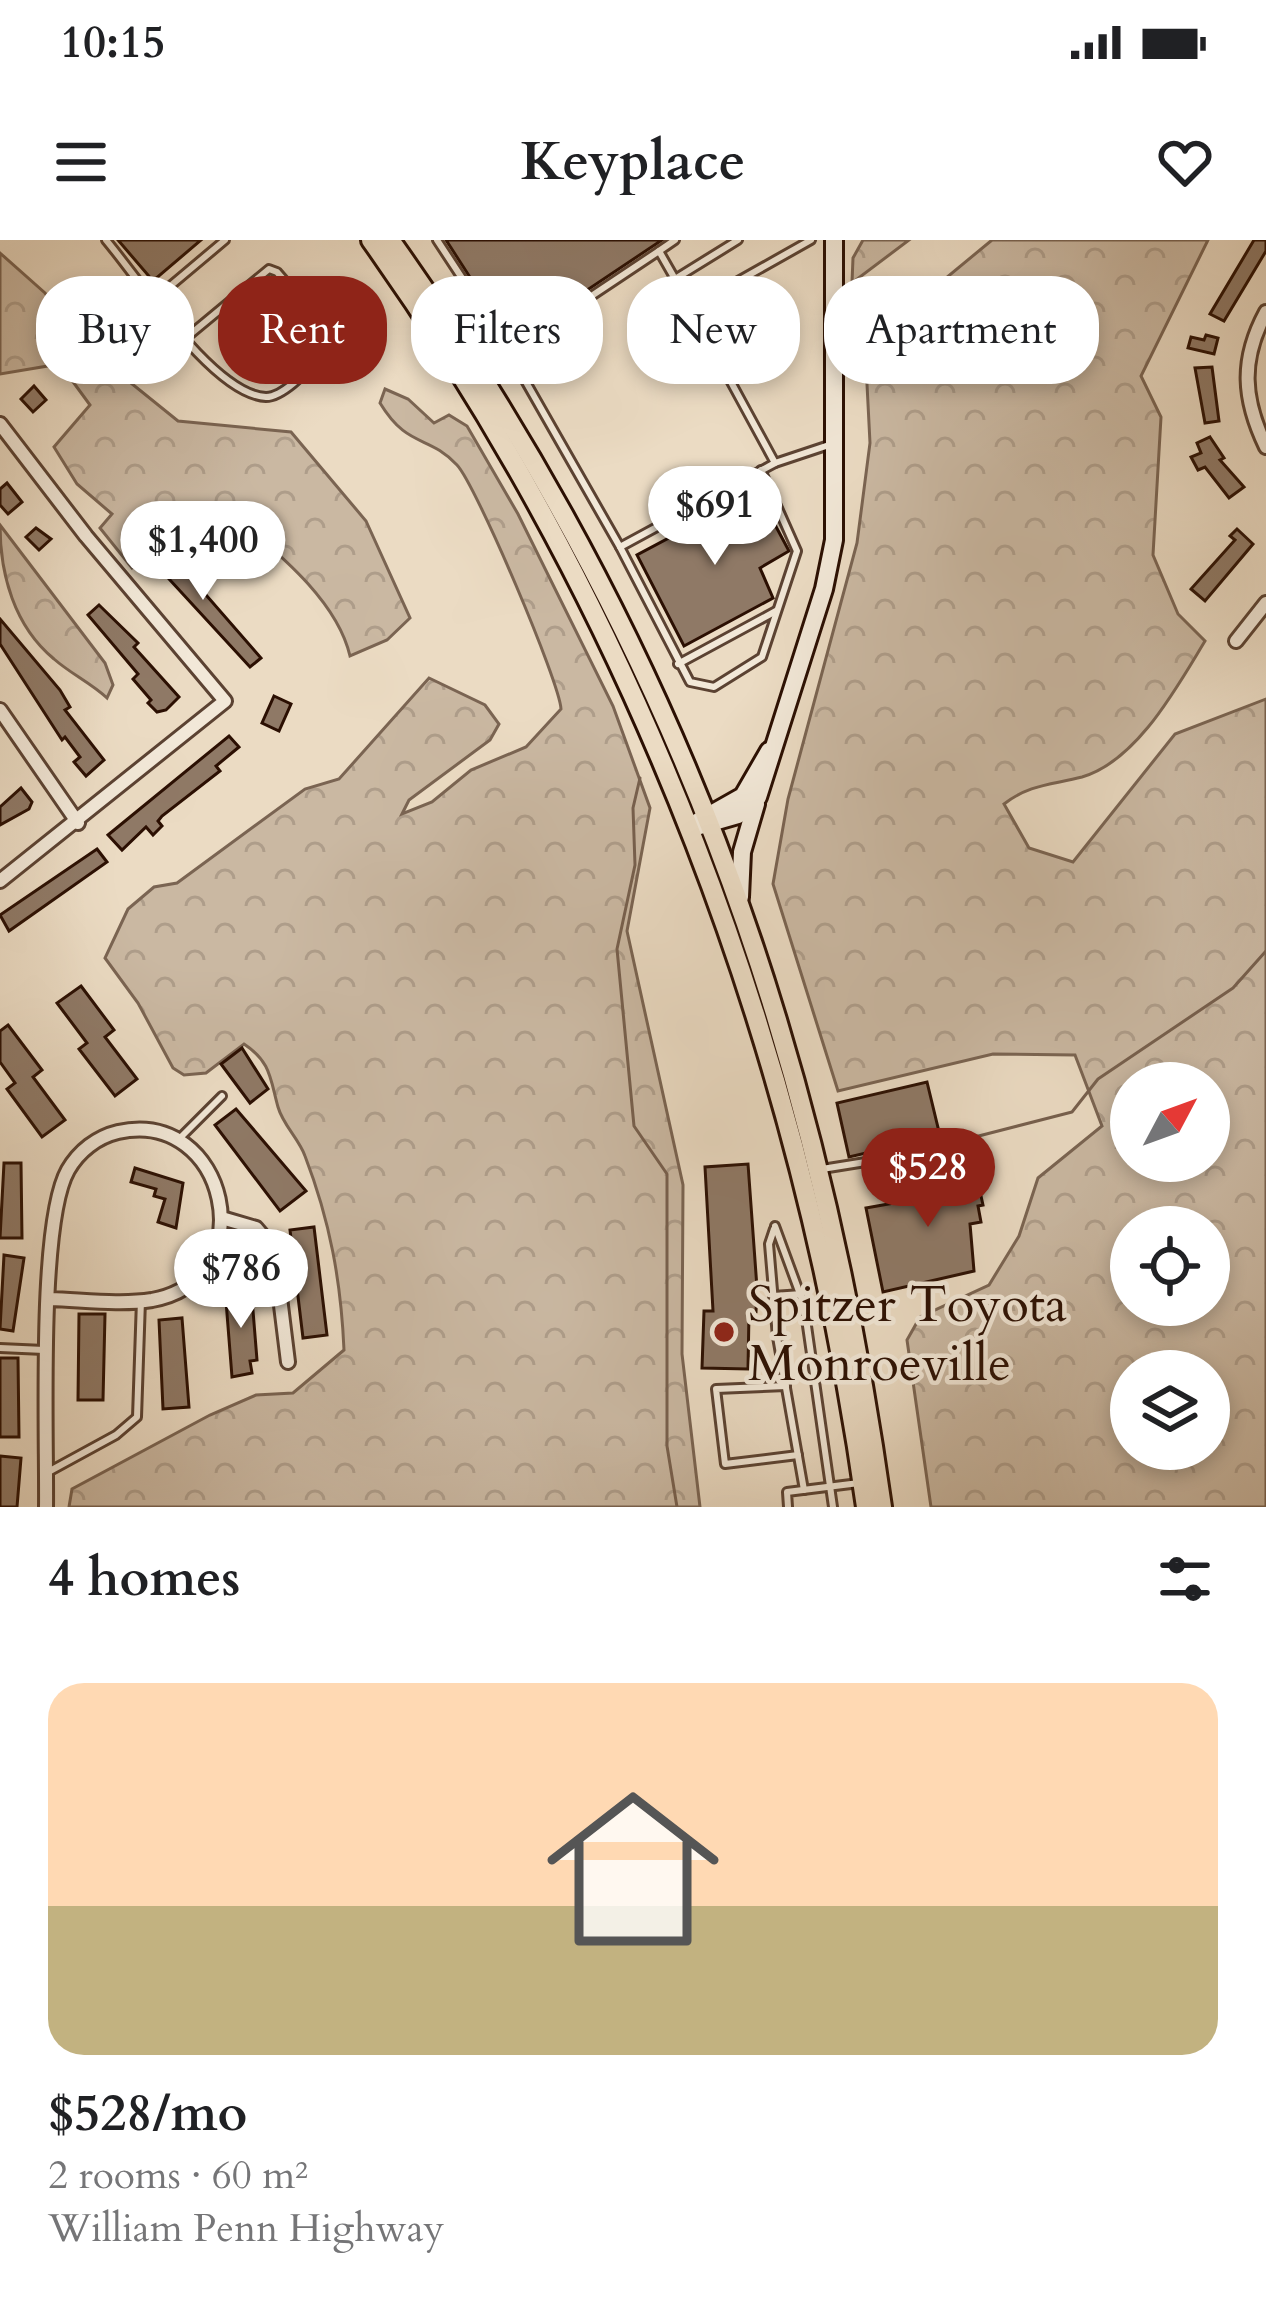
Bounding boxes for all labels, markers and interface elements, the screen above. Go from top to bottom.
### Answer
text: 10:15 [60,12,165,73]
text: Keyplace [521,126,745,199]
icon: menu [48,129,114,195]
icon: heart [1152,129,1218,195]
chip: Buy [36,276,194,384]
chip: Rent [218,276,387,384]
chip: Filters [411,276,603,384]
chip: New [627,276,800,384]
chip: Apartment [824,276,1099,384]
pin: $691 [644,466,786,568]
text: $691 [675,478,755,531]
pin: $1,400 [105,501,301,603]
text: $1,400 [147,513,259,566]
north arrow [1110,1062,1230,1182]
map controls [1110,1062,1230,1470]
pin: $528 [857,1128,999,1230]
text: $528 [888,1140,968,1193]
button: locate [1110,1206,1230,1326]
pin: $786 [170,1229,312,1331]
text: $786 [201,1241,281,1294]
place label: Spitzer Toyota Monroeville [748,1270,1067,1399]
marker: Spitzer Toyota Monroeville [711,1319,737,1345]
button: layers [1110,1350,1230,1470]
text: 4 homes [48,1544,240,1614]
icon: filters [1152,1546,1218,1612]
icon: home [525,1761,741,1977]
text: $528/mo [48,2079,247,2149]
text: 2 rooms · 60 m² [48,2149,308,2202]
text: William Penn Highway [48,2202,444,2255]

